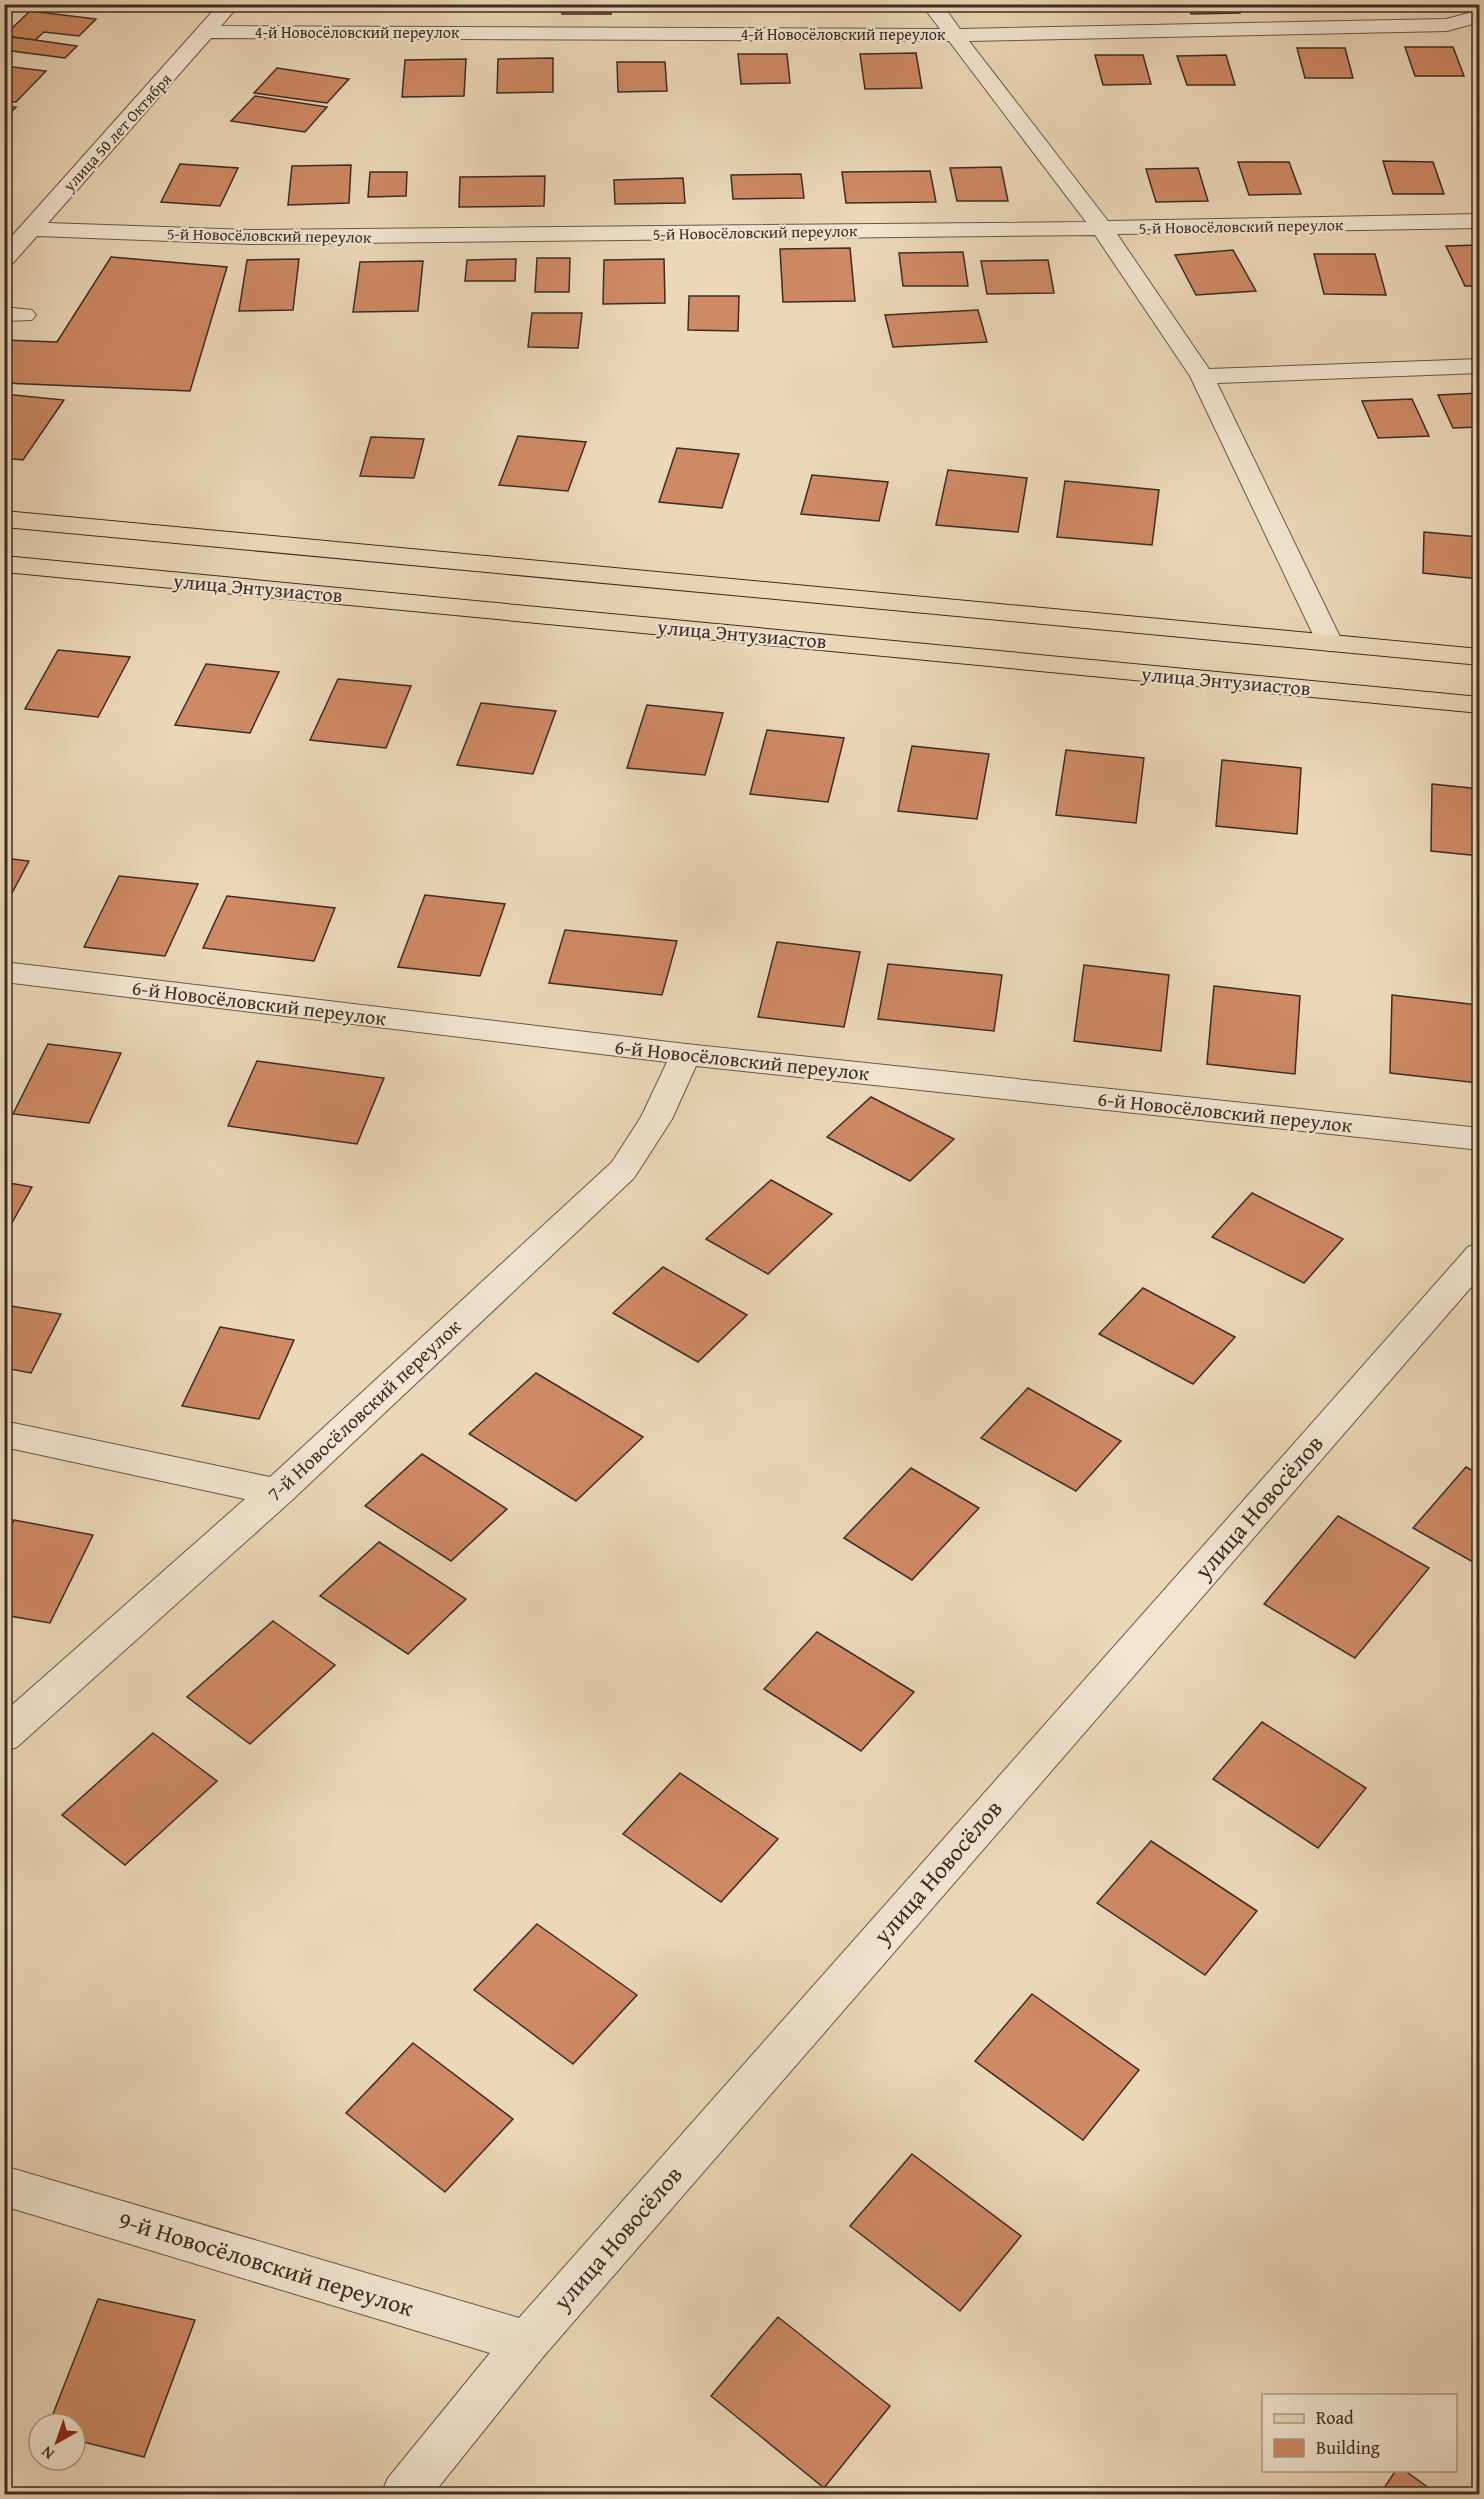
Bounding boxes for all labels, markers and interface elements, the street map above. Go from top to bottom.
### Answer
street label: 4-й Новосёловский переулок [255,20,460,44]
street label: 4-й Новосёловский переулок [741,22,946,46]
street label: улица 50 лет Октября [57,67,177,197]
street label: 5-й Новосёловский переулок [1139,212,1344,240]
street label: 5-й Новосёловский переулок [653,218,858,246]
street label: 5-й Новосёловский переулок [167,221,372,249]
street label: улица Энтузиастов [171,566,344,609]
street label: улица Энтузиастов [655,612,828,655]
street label: улица Энтузиастов [1139,659,1312,702]
street label: 6-й Новосёловский переулок [130,973,388,1033]
street label: 6-й Новосёловский переулок [613,1032,871,1087]
street label: 6-й Новосёловский переулок [1096,1084,1354,1139]
street label: 7-й Новосёловский переулок [260,1311,467,1507]
street label: улица Новосёлов [1185,1427,1331,1587]
street label: улица Новосёлов [864,1792,1010,1952]
street label: улица Новосёлов [544,2158,690,2318]
street label: 9-й Новосёловский переулок [114,2202,418,2325]
legend [1262,2394,1457,2472]
text: Road [1316,2404,1354,2431]
north arrow [27,2412,87,2472]
text: Building [1316,2434,1380,2461]
text: N [35,2441,59,2466]

